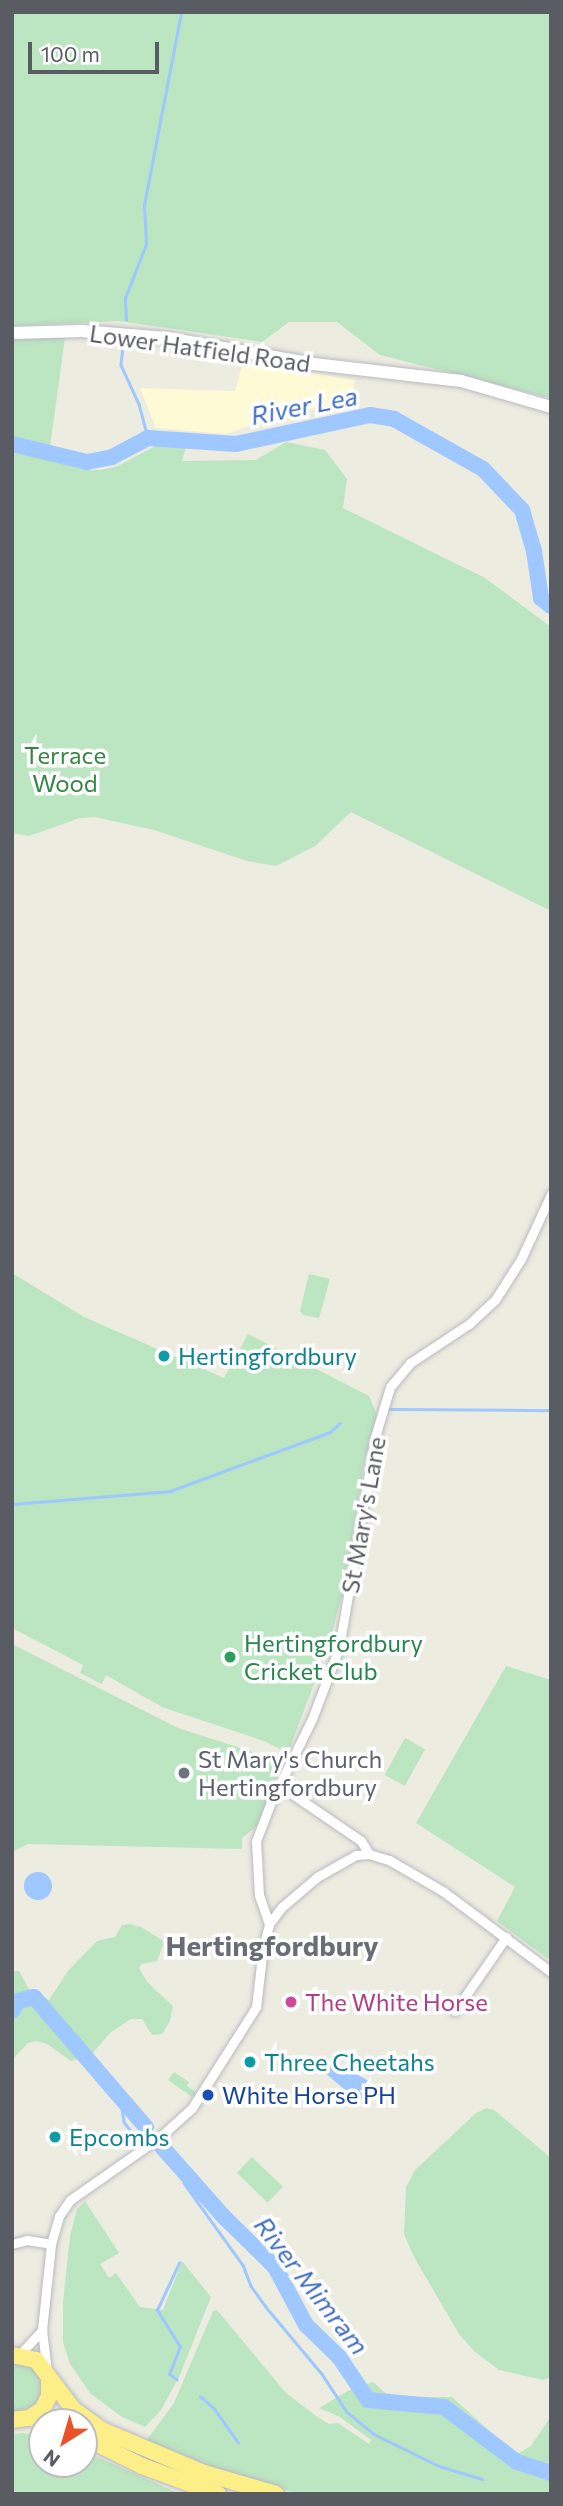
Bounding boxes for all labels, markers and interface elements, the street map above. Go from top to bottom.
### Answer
scale bar [32,28,163,72]
text: 100 m [41,41,100,66]
street label: Lower Hatfield Road [88,318,312,378]
water label: River Lea [248,379,360,431]
park label: Terrace Wood [24,741,106,797]
place label: Hertingfordbury [178,1342,357,1370]
marker: Hertingfordbury [156,1348,172,1364]
street label: St Mary's Lane [335,1434,391,1596]
place label: Hertingfordbury Cricket Club [244,1629,423,1685]
marker: Hertingfordbury Cricket Club [222,1649,238,1665]
place label: St Mary's Church Hertingfordbury [198,1745,382,1801]
marker: St Mary's Church Hertingfordbury [176,1765,192,1781]
district label: Hertingfordbury [165,1928,379,1962]
place label: The White Horse [305,1988,488,2016]
marker: The White Horse [283,1994,299,2010]
place label: Three Cheetahs [264,2048,435,2076]
marker: Three Cheetahs [242,2054,258,2070]
place label: White Horse PH [222,2081,396,2109]
marker: White Horse PH [200,2087,216,2103]
place label: Epcombs [69,2123,169,2151]
marker: Epcombs [47,2129,63,2145]
water label: River Mimram [248,2210,376,2360]
north arrow [28,2408,98,2478]
text: N [39,2445,64,2472]

